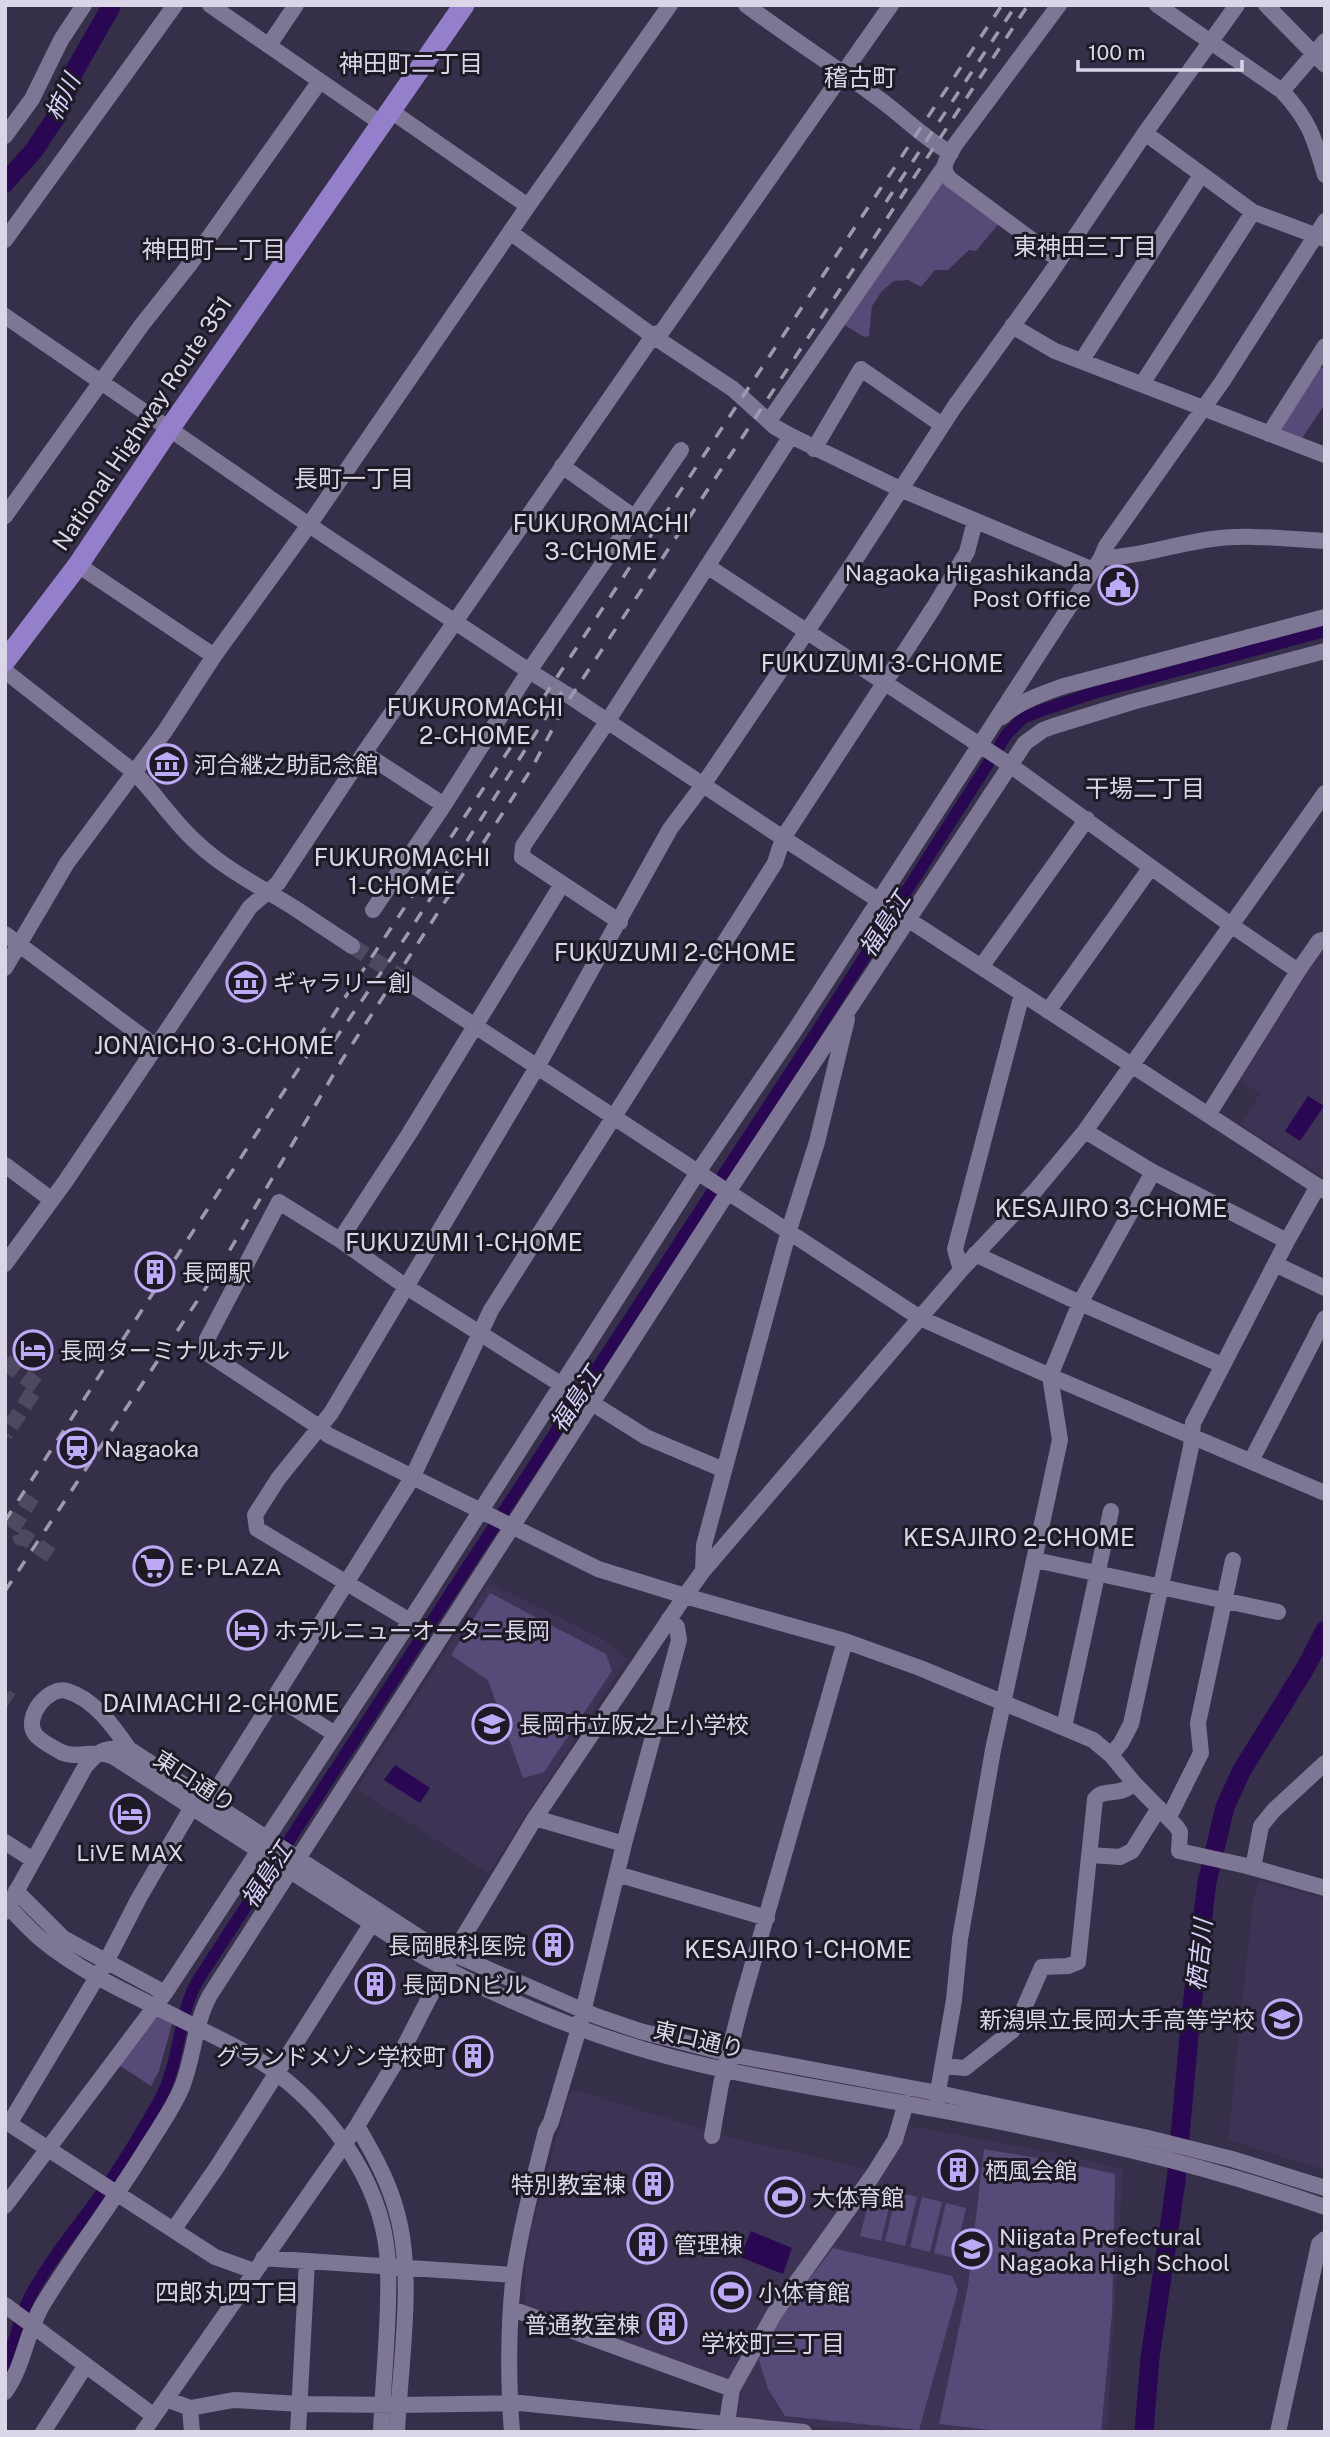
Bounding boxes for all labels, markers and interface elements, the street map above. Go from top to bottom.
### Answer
scale bar [1078,28,1242,72]
text: 100 m [1088,40,1145,65]
district label: 神田町二丁目 [339,49,483,77]
district label: 稽古町 [824,63,896,91]
water label: 柿川 [39,67,86,125]
district label: 東神田三丁目 [1013,232,1157,260]
district label: 神田町一丁目 [142,235,286,263]
street label: National Highway Route 351 [47,291,237,555]
district label: 長町一丁目 [294,464,414,492]
district label: FUKUROMACHI 3-CHOME [513,509,689,565]
place label: Nagaoka Higashikanda Post Office [845,559,1091,612]
public building icon: Nagaoka Higashikanda Post Office [1097,564,1139,606]
district label: FUKUZUMI 3-CHOME [761,649,1003,677]
district label: FUKUROMACHI 2-CHOME [387,693,563,749]
museum icon: 河合継之助記念館 [146,743,188,785]
place label: 河合継之助記念館 [194,751,378,778]
district label: 干場二丁目 [1085,774,1205,802]
district label: FUKUROMACHI 1-CHOME [314,843,490,899]
water label: 福島江 [853,884,917,962]
district label: FUKUZUMI 2-CHOME [554,938,796,966]
museum icon: ギャラリー創 [225,961,267,1003]
place label: ギャラリー創 [273,969,411,996]
district label: JONAICHO 3-CHOME [94,1031,334,1059]
district label: KESAJIRO 3-CHOME [995,1194,1227,1222]
district label: FUKUZUMI 1-CHOME [345,1228,583,1256]
building icon: 長岡駅 [134,1251,176,1293]
place label: 長岡駅 [182,1259,251,1286]
hotel icon: 長岡ターミナルホテル [12,1329,54,1371]
place label: 長岡ターミナルホテル [60,1337,290,1364]
water label: 福島江 [544,1359,608,1437]
station icon: Nagaoka [56,1427,98,1469]
place label: Nagaoka [104,1435,199,1462]
district label: KESAJIRO 2-CHOME [903,1523,1135,1551]
supermarket icon: E･PLAZA [132,1545,174,1587]
place label: E･PLAZA [180,1553,282,1580]
hotel icon: ホテルニューオータニ長岡 [226,1609,268,1651]
place label: ホテルニューオータニ長岡 [274,1617,550,1644]
district label: DAIMACHI 2-CHOME [103,1689,339,1717]
school or university icon: 長岡市立阪之上小学校 [471,1703,513,1745]
place label: 長岡市立阪之上小学校 [519,1711,749,1738]
street label: 東口通り [149,1745,241,1817]
hotel icon: LiVE MAX [109,1793,151,1835]
water label: 福島江 [235,1835,299,1913]
place label: LiVE MAX [76,1839,184,1866]
water label: 栖吉川 [1181,1915,1217,1992]
building icon: 長岡眼科医院 [532,1924,574,1966]
place label: 長岡眼科医院 [388,1932,526,1959]
district label: KESAJIRO 1-CHOME [684,1935,912,1963]
building icon: 長岡DNビル [354,1963,396,2005]
place label: 長岡DNビル [402,1971,527,1998]
school or university icon: 新潟県立長岡大手高等学校 [1261,1998,1303,2040]
place label: 新潟県立長岡大手高等学校 [979,2006,1255,2033]
street label: 東口通り [651,2015,747,2063]
building icon: グランドメゾン学校町 [452,2035,494,2077]
place label: グランドメゾン学校町 [216,2043,446,2070]
building icon: 栖風会館 [937,2149,979,2191]
place label: 栖風会館 [985,2157,1077,2184]
building icon: 特別教室棟 [632,2163,674,2205]
place label: 特別教室棟 [511,2171,626,2198]
sports icon: 大体育館 [764,2176,806,2218]
place label: 大体育館 [812,2184,904,2211]
building icon: 管理棟 [626,2223,668,2265]
place label: Niigata Prefectural Nagaoka High School [999,2223,1230,2276]
school or university icon: Niigata Prefectural Nagaoka High School [951,2228,993,2270]
place label: 管理棟 [674,2231,743,2258]
sports icon: 小体育館 [710,2271,752,2313]
district label: 四郎丸四丁目 [155,2278,299,2306]
place label: 小体育館 [758,2279,850,2306]
building icon: 普通教室棟 [646,2303,688,2345]
place label: 普通教室棟 [525,2311,640,2338]
district label: 学校町三丁目 [701,2329,845,2357]

